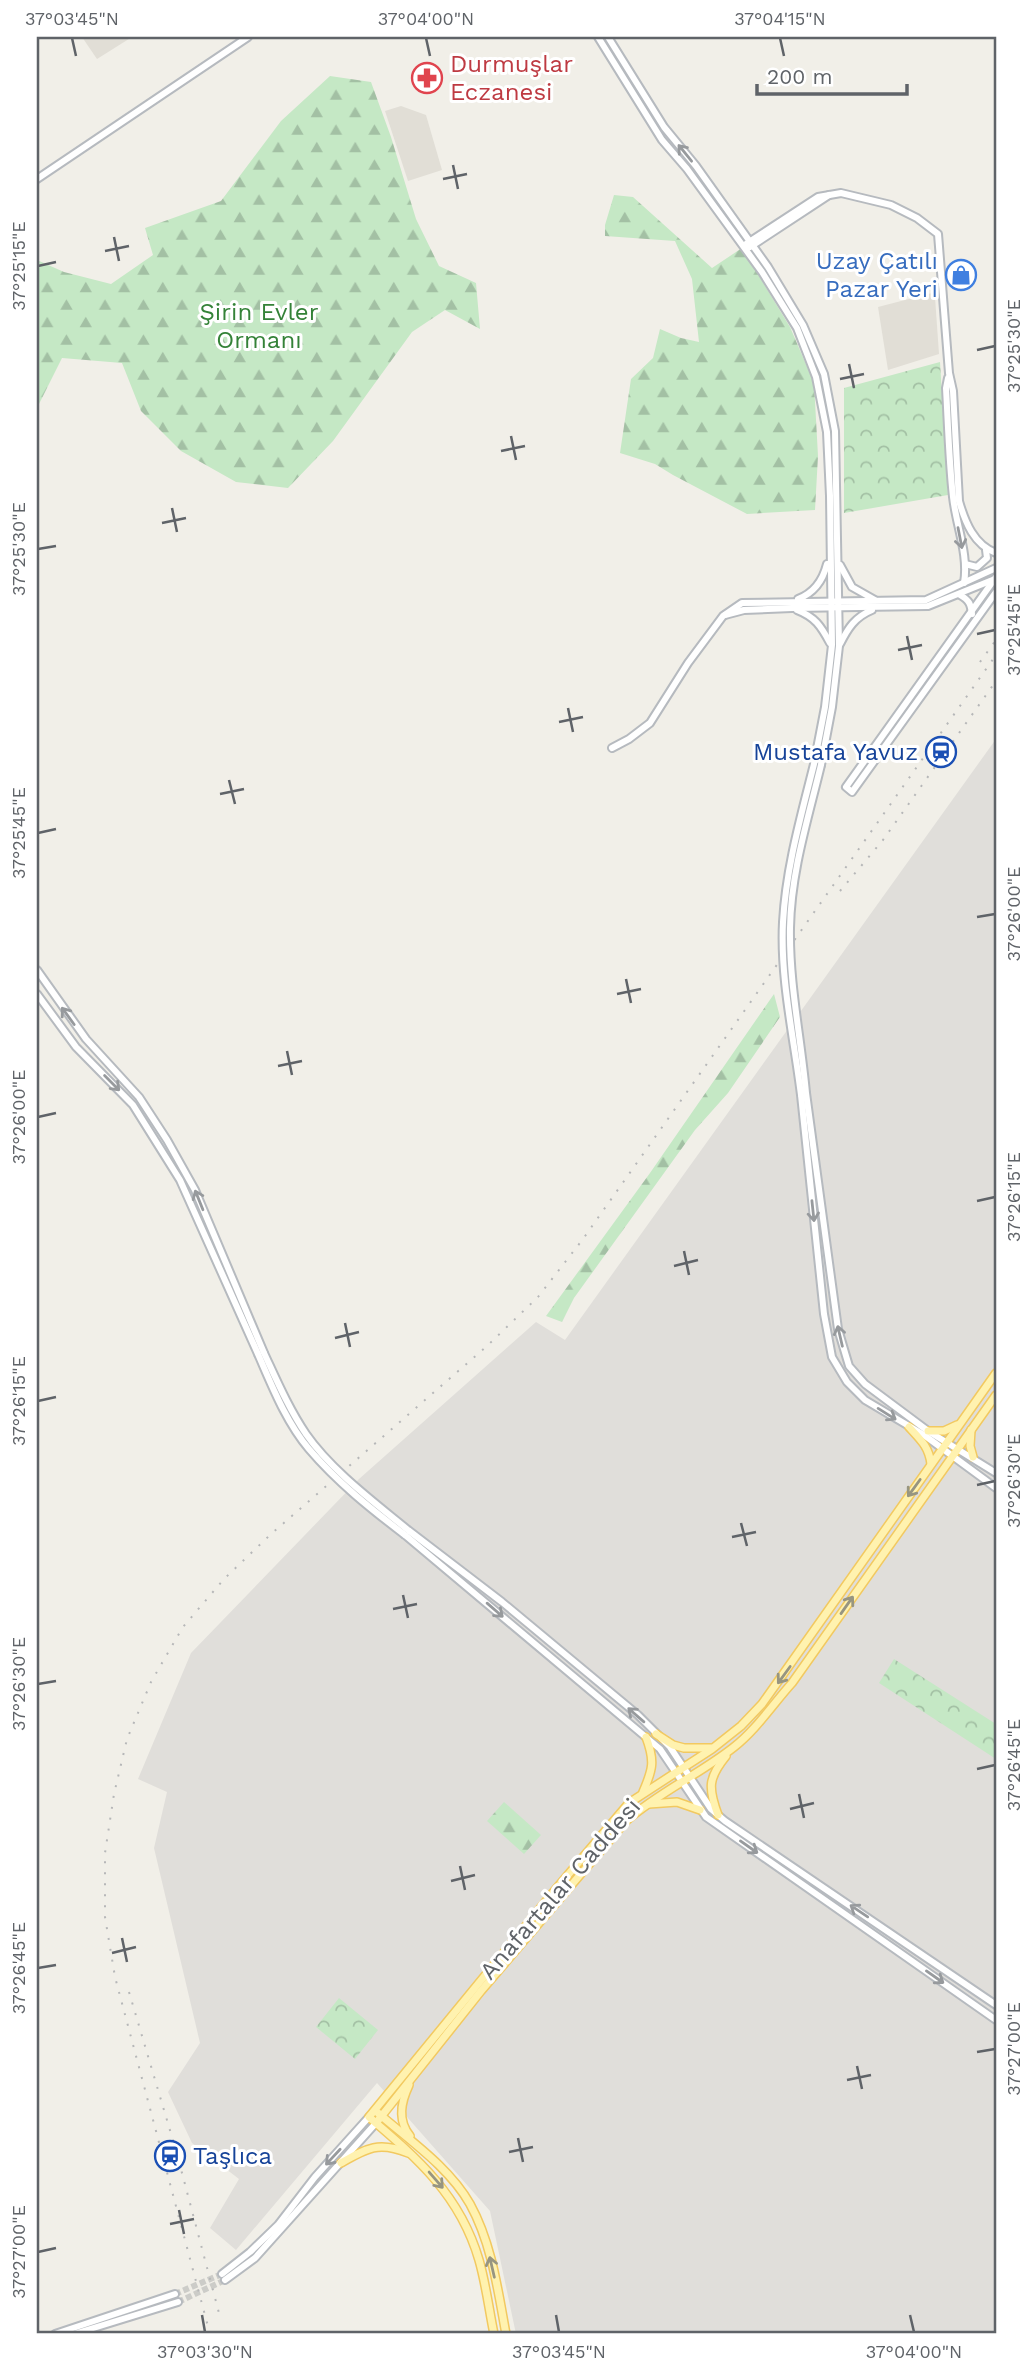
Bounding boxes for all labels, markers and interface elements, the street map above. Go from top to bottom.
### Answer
text: 37°03'45"N [25,8,119,29]
text: 37°04'00"N [378,8,474,29]
text: 37°04'15"N [734,8,826,29]
place label: Durmuşlar Eczanesi [450,50,573,106]
scale bar [757,52,907,96]
pharmacy icon: Durmuşlar Eczanesi [410,61,444,95]
text: 200 m [767,64,833,89]
one-way arrow [678,144,693,162]
text: 37°25'15"E [8,221,29,311]
place label: Uzay Çatılı Pazar Yeri [816,247,938,303]
shop icon: Uzay Çatılı Pazar Yeri [944,258,978,292]
park label: Şirin Evler Ormanı [200,298,319,354]
text: 37°25'30"E [1003,299,1024,393]
text: 37°25'30"E [8,502,29,596]
one-way arrow [954,526,967,549]
text: 37°25'45"E [1003,584,1024,676]
station icon: Mustafa Yavuz [924,735,958,769]
place label: Mustafa Yavuz [753,738,918,766]
text: 37°25'45"E [8,787,29,879]
text: 37°26'00"E [1003,867,1024,961]
one-way arrow [61,1006,76,1025]
text: 37°26'00"E [8,1070,29,1164]
one-way arrow [103,1075,120,1092]
text: 37°26'15"E [1003,1152,1024,1242]
one-way arrow [191,1190,204,1212]
one-way arrow [807,1199,820,1222]
one-way arrow [832,1325,846,1348]
text: 37°26'15"E [8,1356,29,1446]
one-way arrow [876,1407,896,1421]
text: 37°26'30"E [1003,1434,1024,1528]
one-way arrow [907,1478,921,1497]
one-way arrow [840,1596,854,1615]
one-way arrow [486,1602,504,1618]
text: 37°26'30"E [8,1637,29,1731]
one-way arrow [776,1665,791,1683]
one-way arrow [628,1707,646,1723]
text: 37°26'45"E [1003,1719,1024,1811]
street label: Anafartalar Caddesi [474,1793,646,1985]
one-way arrow [739,1840,758,1854]
one-way arrow [850,1904,869,1918]
text: 37°26'45"E [8,1922,29,2014]
one-way arrow [925,1970,944,1984]
text: 37°27'00"E [1003,2002,1024,2096]
station icon: Taşlıca [153,2139,187,2173]
place label: Taşlıca [193,2142,272,2170]
one-way arrow [324,2148,341,2165]
one-way arrow [428,2171,444,2189]
text: 37°27'00"E [8,2205,29,2299]
one-way arrow [485,2256,498,2279]
text: 37°03'30"N [157,2341,253,2362]
text: 37°03'45"N [512,2341,606,2362]
text: 37°04'00"N [866,2341,962,2362]

